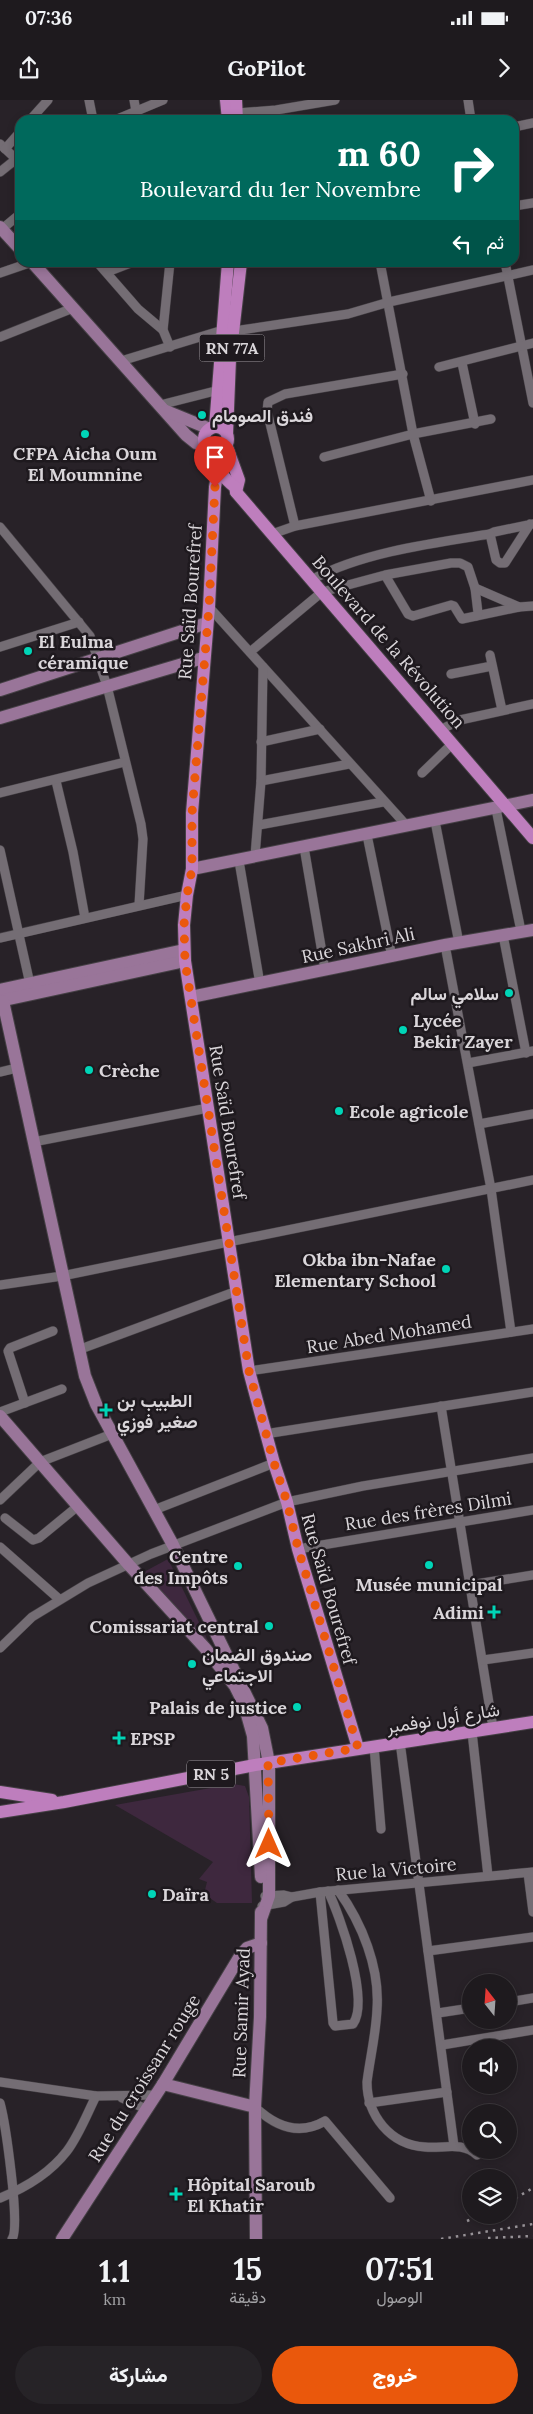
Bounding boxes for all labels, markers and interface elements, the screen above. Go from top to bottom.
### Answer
text: 07:36 [25,6,72,30]
icon: share [15,54,43,82]
text: GoPilot [227,54,306,82]
icon: forward [490,54,518,82]
text: 60 m [337,131,421,176]
icon: right [439,135,504,200]
text: Boulevard du 1er Novembre [140,175,421,203]
icon: left [448,230,476,258]
text: ثم [486,230,504,254]
road number: RN 77A [200,334,264,362]
place label: فندق الصومام [212,404,313,428]
marker: فندق الصومام [196,409,208,421]
marker: CFPA Aicha Oum El Moumnine [79,428,91,440]
pin [194,436,236,487]
place label: CFPA Aicha Oum El Moumnine [13,442,157,486]
icon: arrive [201,443,229,471]
street label: Rue Saïd Bourefref [173,521,207,681]
street label: Boulevard de la Révolution [307,551,471,733]
place label: El Eulma céramique [38,630,129,674]
marker: El Eulma céramique [22,645,34,657]
street label: Rue Sakhri Ali [299,922,417,968]
place label: سلامي سالم [411,982,499,1009]
marker: سلامي سالم [503,987,515,999]
place label: Lycée Bekir Zayer [413,1009,513,1053]
marker: Lycée Bekir Zayer [397,1024,409,1036]
street label: Rue Saïd Bourefref [204,1043,252,1203]
place label: Crèche [99,1059,160,1082]
marker: Crèche [83,1064,95,1076]
place label: Ecole agricole [349,1100,469,1123]
marker: Ecole agricole [333,1105,345,1117]
place label: Okba ibn-Nafae Elementary School [274,1248,436,1292]
marker: Okba ibn-Nafae Elementary School [440,1263,452,1275]
street label: Rue Abed Mohamed [305,1310,473,1358]
place label: الطبيب بن صغير فوزي [117,1389,198,1437]
marker: الطبيب بن صغير فوزي [99,1403,113,1417]
street label: Rue des frères Dilmi [343,1486,513,1536]
street label: Rue Saïd Bourefref [296,1511,362,1669]
place label: Centre des Impôts [134,1545,228,1589]
marker: Musée municipal [423,1559,435,1571]
marker: Centre des Impôts [232,1560,244,1572]
place label: Musée municipal [355,1573,503,1596]
place label: Adimi [433,1601,484,1624]
marker: Adimi [488,1606,500,1618]
place label: Comissariat central [90,1615,259,1638]
marker: Comissariat central [263,1620,275,1632]
place label: صندوق الضمان الاجتماعي [202,1643,312,1691]
marker: صندوق الضمان الاجتماعي [186,1658,198,1670]
place label: Palais de justice [149,1696,287,1719]
street label: شارع أول نوفمبر [384,1698,501,1739]
marker: Palais de justice [291,1701,303,1713]
place label: EPSP [130,1727,175,1750]
marker: EPSP [112,1731,126,1745]
road number: RN 5 [187,1760,235,1788]
position arrow [242,1817,294,1869]
street label: Rue la Victoire [334,1852,458,1886]
place label: Daïra [162,1883,209,1906]
marker: Daïra [146,1888,158,1900]
street label: Rue Samir Ayad [227,1947,255,2078]
north arrow [462,1974,518,2029]
map controls [462,1974,517,2224]
street label: Rue du croissanr rouge [83,1990,205,2166]
button: sound [462,2039,517,2094]
button: search [462,2104,517,2159]
button: layers [462,2169,517,2224]
place label: Hôpital Saroub El Khatir [187,2173,315,2217]
marker: Hôpital Saroub El Khatir [169,2187,183,2201]
text: 15 [233,2250,262,2288]
text: 07:51 [365,2250,434,2288]
text: 1.1 [99,2252,130,2290]
text: دقيقة [229,2287,266,2307]
text: الوصول [377,2287,423,2307]
text: km [103,2289,126,2309]
button: مشاركة [15,2346,262,2404]
button: خروج [272,2346,518,2404]

